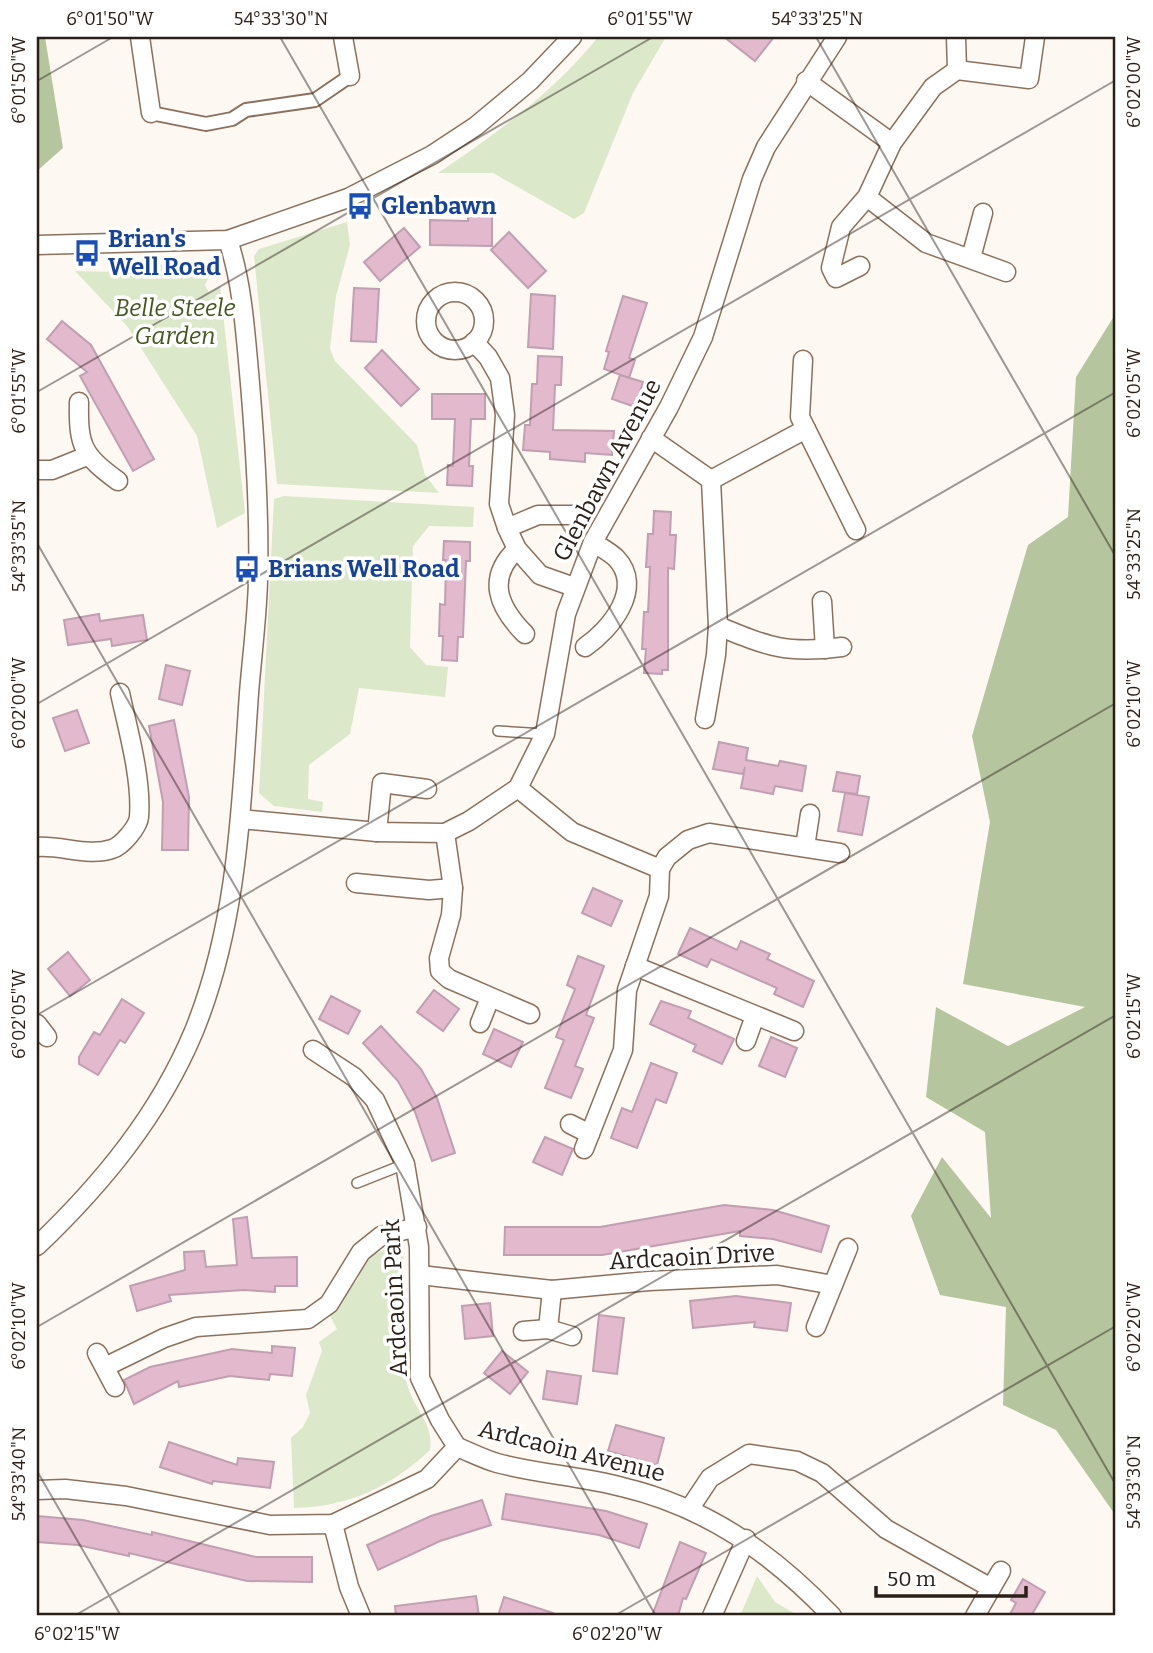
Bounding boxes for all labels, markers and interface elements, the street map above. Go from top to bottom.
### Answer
text: 6°01'50"W [66,8,154,30]
text: 54°33'30"N [234,8,328,30]
text: 6°01'55"W [607,8,693,30]
text: 54°33'25"N [771,8,863,30]
text: 6°02'00"W [1123,35,1145,128]
text: 6°01'50"W [8,36,30,124]
bus stop icon: Glenbawn [345,191,375,221]
place label: Glenbawn [381,192,497,220]
place label: Brian's Well Road [108,225,221,281]
bus stop icon: Brian's Well Road [72,238,102,268]
park label: Belle Steele Garden [114,294,236,350]
text: 6°02'05"W [1123,347,1145,438]
text: 6°01'55"W [8,348,30,434]
street label: Glenbawn Avenue [547,374,667,566]
text: 54°33'35"N [8,500,30,592]
text: 54°33'25"N [1123,508,1145,600]
bus stop icon: Brians Well Road [232,554,262,584]
place label: Brians Well Road [268,555,460,583]
text: 6°02'00"W [8,656,30,749]
text: 6°02'10"W [1123,660,1145,748]
text: 6°02'05"W [8,968,30,1059]
text: 6°02'15"W [1123,973,1145,1059]
street label: Ardcaoin Park [377,1218,413,1377]
street label: Ardcaoin Drive [608,1239,776,1275]
text: 6°02'20"W [1123,1281,1145,1372]
text: 6°02'10"W [8,1282,30,1370]
street label: Ardcaoin Avenue [476,1414,668,1488]
text: 54°33'40"N [8,1427,30,1521]
text: 54°33'30"N [1123,1435,1145,1529]
scale bar [876,1555,1027,1599]
text: 50 m [887,1566,936,1592]
text: 6°02'15"W [34,1623,120,1645]
text: 6°02'20"W [572,1623,663,1645]

